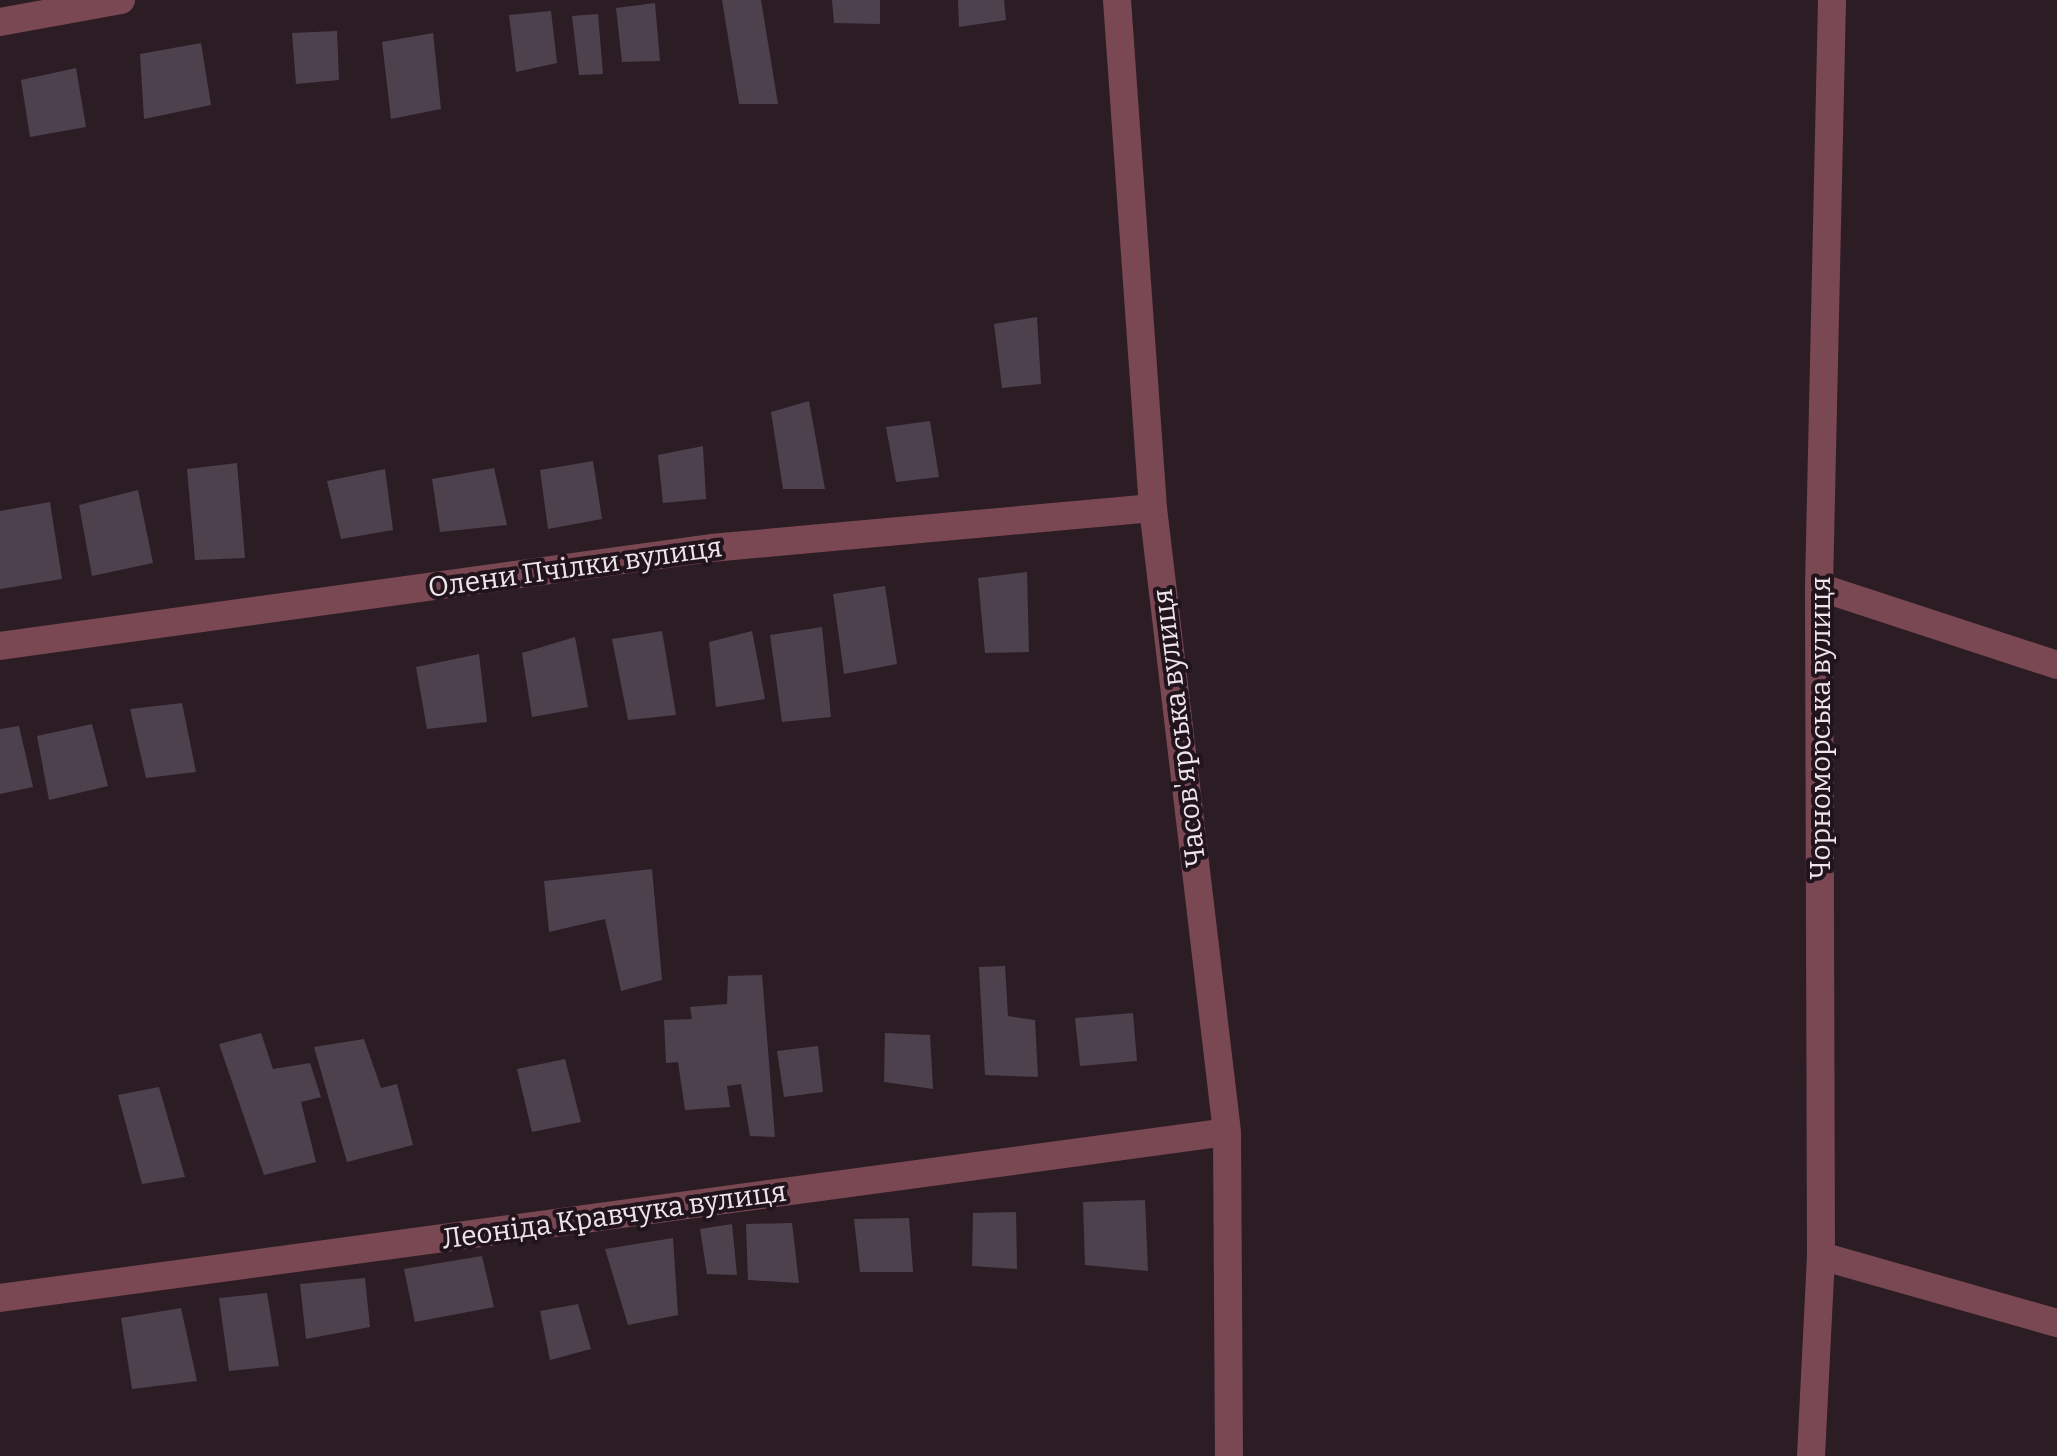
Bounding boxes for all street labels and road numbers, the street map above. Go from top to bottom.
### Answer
street label: Олени Пчілки вулиця [426,530,724,604]
street label: Чорноморська вулиця [1804,577,1837,879]
street label: Часов'ярська вулиця [1146,587,1212,869]
street label: Леоніда Кравчука вулиця [440,1174,788,1256]

